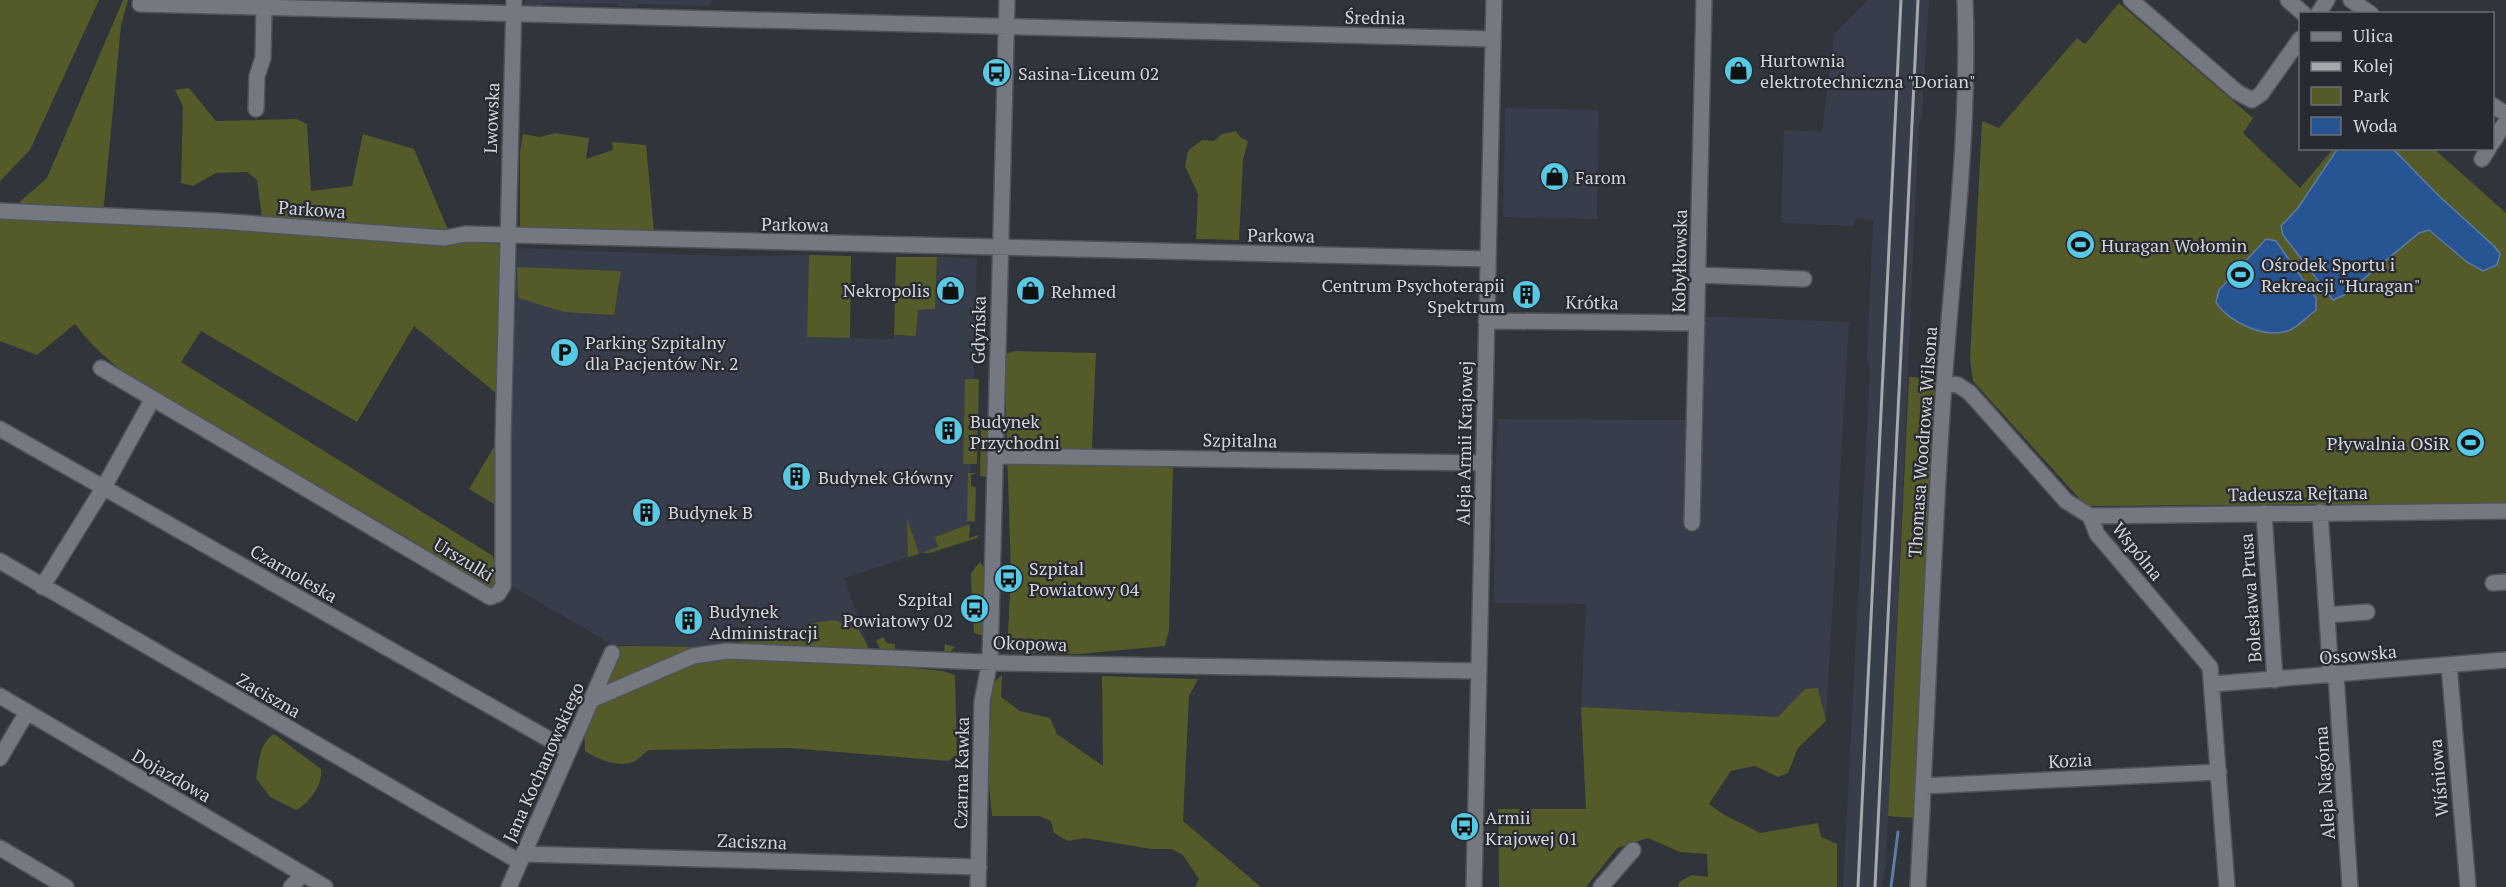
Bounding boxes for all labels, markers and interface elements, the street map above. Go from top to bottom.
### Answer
street label: Średnia [1344,4,1406,30]
legend [2299,12,2494,150]
text: Ulica [2353,23,2393,47]
place label: Hurtownia elektrotechniczna "Dorian" [1760,48,1976,93]
text: Kolej [2353,53,2393,77]
shop icon: Hurtownia elektrotechniczna "Dorian" [1723,54,1755,86]
bus stop icon: Sasina-Liceum 02 [981,57,1013,89]
place label: Sasina-Liceum 02 [1018,61,1159,85]
street label: Lwowska [478,82,504,154]
text: Park [2353,83,2390,107]
text: Woda [2353,113,2398,137]
shop icon: Farom [1538,161,1570,193]
place label: Farom [1575,165,1627,189]
street label: Parkowa [277,195,347,223]
street label: Kobyłkowska [1666,209,1692,313]
street label: Parkowa [761,211,829,237]
street label: Parkowa [1247,222,1315,248]
sports icon: Huragan Wołomin [2064,229,2096,261]
place label: Huragan Wołomin [2101,233,2247,257]
place label: Ośrodek Sportu i Rekreacji "Huragan" [2261,252,2421,297]
sports icon: Ośrodek Sportu i Rekreacji "Huragan" [2224,258,2256,290]
place label: Centrum Psychoterapii Spektrum [1322,273,1505,318]
shop icon: Nekropolis [935,274,967,306]
shop icon: Rehmed [1014,275,1046,307]
place label: Nekropolis [843,278,930,302]
place label: Rehmed [1051,279,1116,303]
building icon: Centrum Psychoterapii Spektrum [1510,279,1542,311]
street label: Krótka [1565,290,1619,314]
street label: Gdyńska [965,296,991,364]
street label: Thomasa Woodrowa Wilsona [1902,326,1942,558]
place label: Parking Szpitalny dla Pacjentów Nr. 2 [585,330,739,375]
parking icon: Parking Szpitalny dla Pacjentów Nr. 2 [548,336,580,368]
street label: Aleja Armii Krajowej [1451,360,1477,526]
place label: Budynek Przychodni [970,409,1060,454]
building icon: Budynek Przychodni [933,415,965,447]
street label: Szpitalna [1202,427,1278,453]
sports icon: Pływalnia OSiR [2455,427,2487,459]
place label: Pływalnia OSiR [2327,431,2451,455]
building icon: Budynek Główny [781,461,813,493]
place label: Budynek Główny [818,465,954,489]
street label: Tadeusza Rejtana [2228,480,2368,506]
building icon: Budynek B [631,496,663,528]
place label: Budynek B [668,500,753,524]
street label: Wspólna [2107,517,2169,585]
street label: Urszulki [430,532,498,586]
street label: Bolesława Prusa [2234,533,2266,663]
street label: Czarnoleska [246,538,342,608]
place label: Szpital Powiatowy 04 [1029,556,1140,601]
bus stop icon: Szpital Powiatowy 04 [992,562,1024,594]
place label: Szpital Powiatowy 02 [843,587,953,632]
bus stop icon: Szpital Powiatowy 02 [958,593,990,625]
place label: Budynek Administracji [709,599,818,644]
building icon: Budynek Administracji [672,605,704,637]
street label: Okopowa [992,630,1068,656]
street label: Ossowska [2318,639,2398,669]
street label: Zaciszna [233,667,305,723]
street label: Jana Kochanowskiego [497,678,589,846]
street label: Czarna Kawka [948,717,974,829]
street label: Aleja Nagórna [2308,725,2340,841]
street label: Wiśniowa [2423,738,2453,818]
street label: Dojazdowa [128,743,216,807]
street label: Kozia [2048,747,2092,773]
place label: Armii Krajowej 01 [1485,805,1578,850]
bus stop icon: Armii Krajowej 01 [1448,811,1480,843]
street label: Zaciszna [716,828,788,854]

